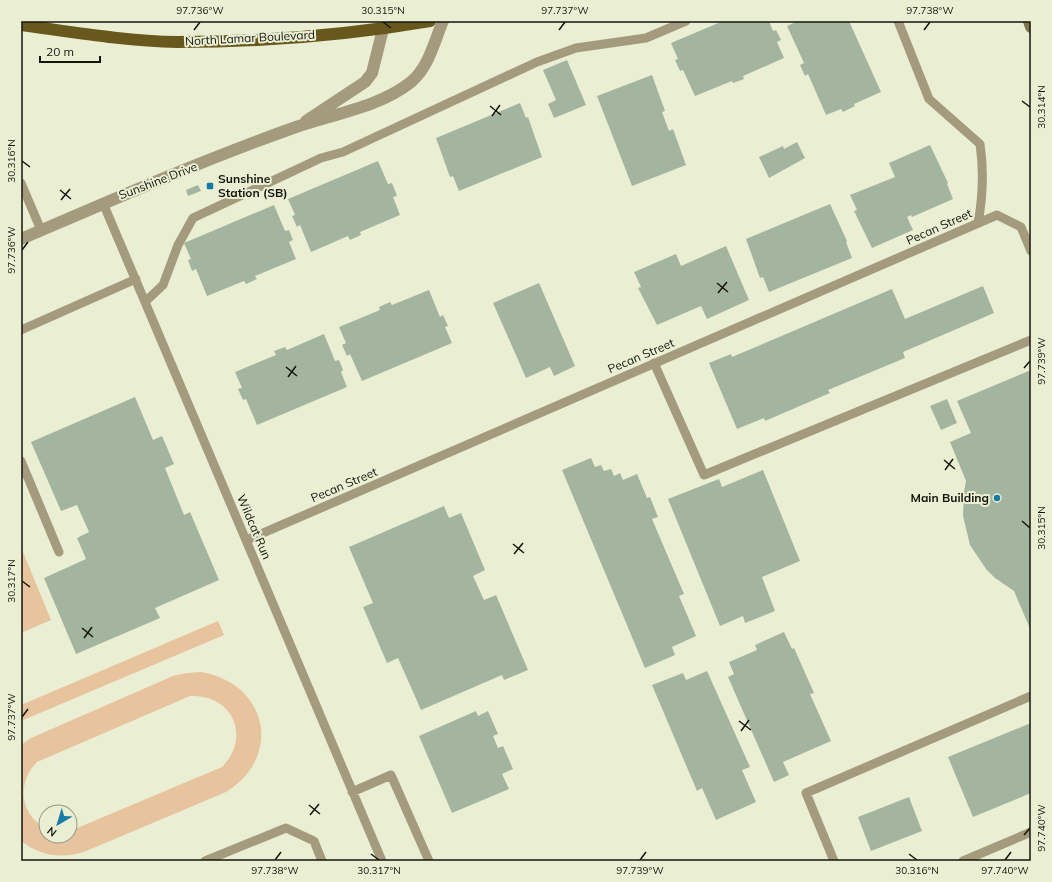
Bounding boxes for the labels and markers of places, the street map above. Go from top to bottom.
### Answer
place label: Sunshine Station (SB) [218,171,288,200]
marker: Sunshine Station (SB) [205,181,215,191]
place label: Main Building [910,490,989,505]
marker: Main Building [992,493,1002,503]

